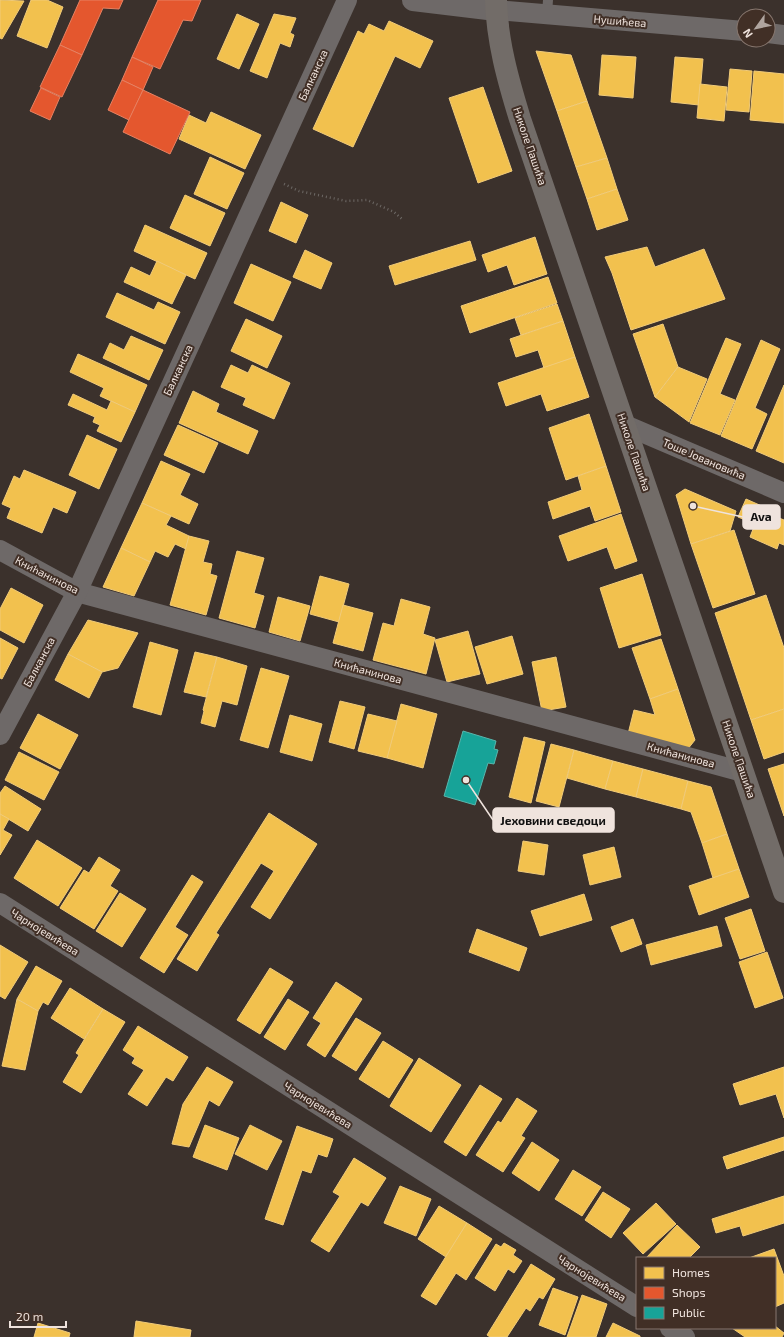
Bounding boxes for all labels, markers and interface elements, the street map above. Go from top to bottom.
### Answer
north arrow [736,8,776,48]
street label: Нушићева [593,12,647,30]
text: N [740,27,755,41]
street label: Балканска [295,47,330,102]
street label: Николе Пашића [511,105,550,187]
street label: Балканска [160,342,195,397]
street label: Николе Пашића [615,411,654,493]
street label: Тоше Јовановића [661,435,748,482]
callout: Ava [743,505,780,529]
text: Ava [750,509,772,523]
street label: Книћанинова [13,553,81,596]
street label: Балканска [20,635,57,689]
street label: Книћанинова [333,655,403,686]
street label: Николе Пашића [720,718,759,800]
street label: Книћанинова [646,739,716,770]
callout: Јеховини сведоци [493,808,614,832]
text: Јеховини сведоци [500,813,606,827]
street label: Чарнојевићева [8,905,82,959]
street label: Чарнојевићева [281,1078,355,1132]
street label: Чарнојевићева [555,1251,629,1305]
legend [636,1257,776,1329]
text: Homes [672,1265,710,1279]
text: Shops [672,1285,706,1299]
scale bar [10,1303,66,1329]
text: Public [672,1305,705,1319]
text: 20 m [16,1309,43,1323]

